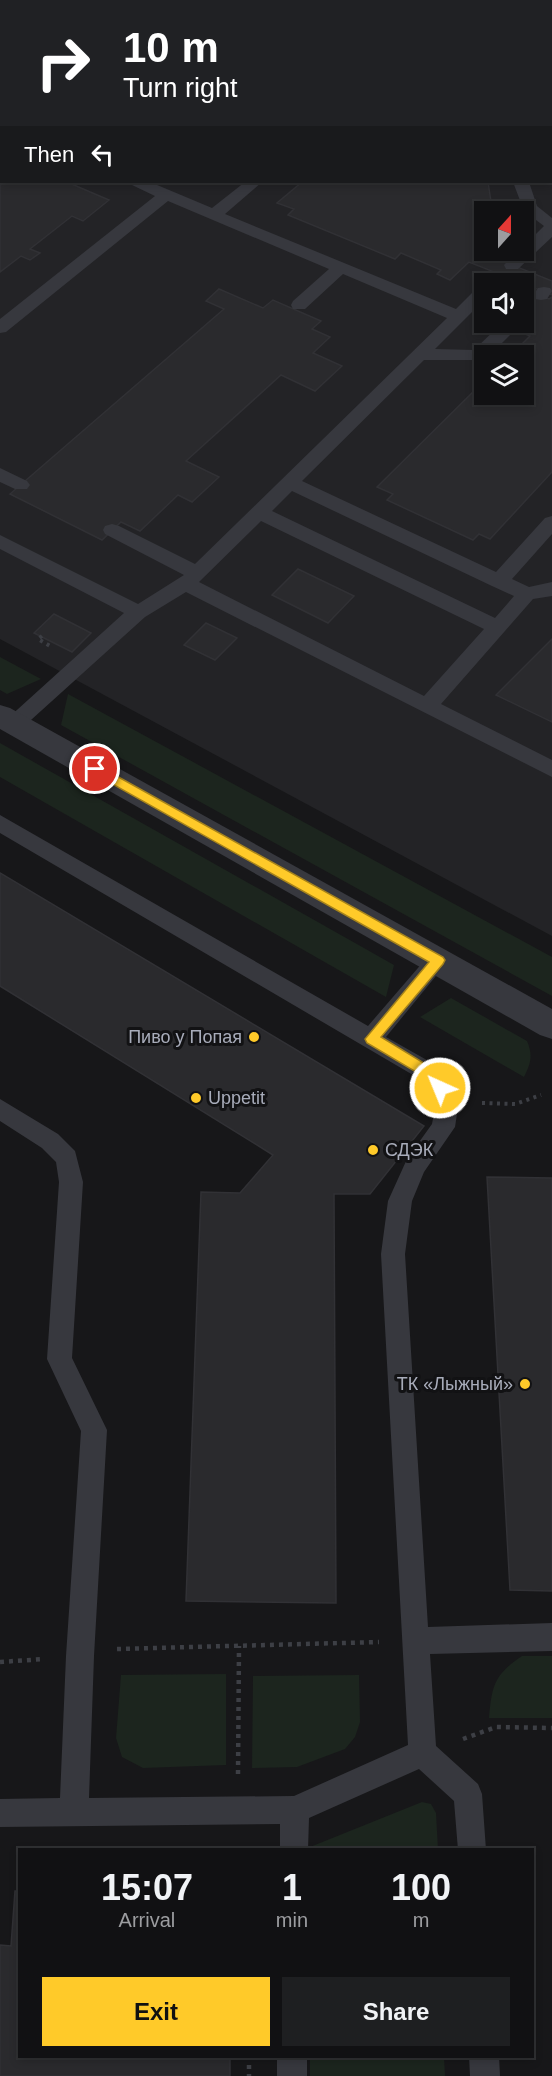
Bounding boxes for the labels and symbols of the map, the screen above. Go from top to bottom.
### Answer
north arrow [474,201,534,261]
pin [69,743,120,794]
place label: Пиво у Попая [128,1027,242,1047]
marker: Пиво у Попая [247,1030,261,1044]
position arrow [408,1056,472,1120]
place label: Uppetit [208,1088,265,1108]
marker: Uppetit [189,1091,203,1105]
place label: СДЭК [385,1140,434,1160]
marker: СДЭК [366,1143,380,1157]
place label: ТК «Лыжный» [397,1374,513,1394]
marker: ТК «Лыжный» [518,1377,532,1391]

